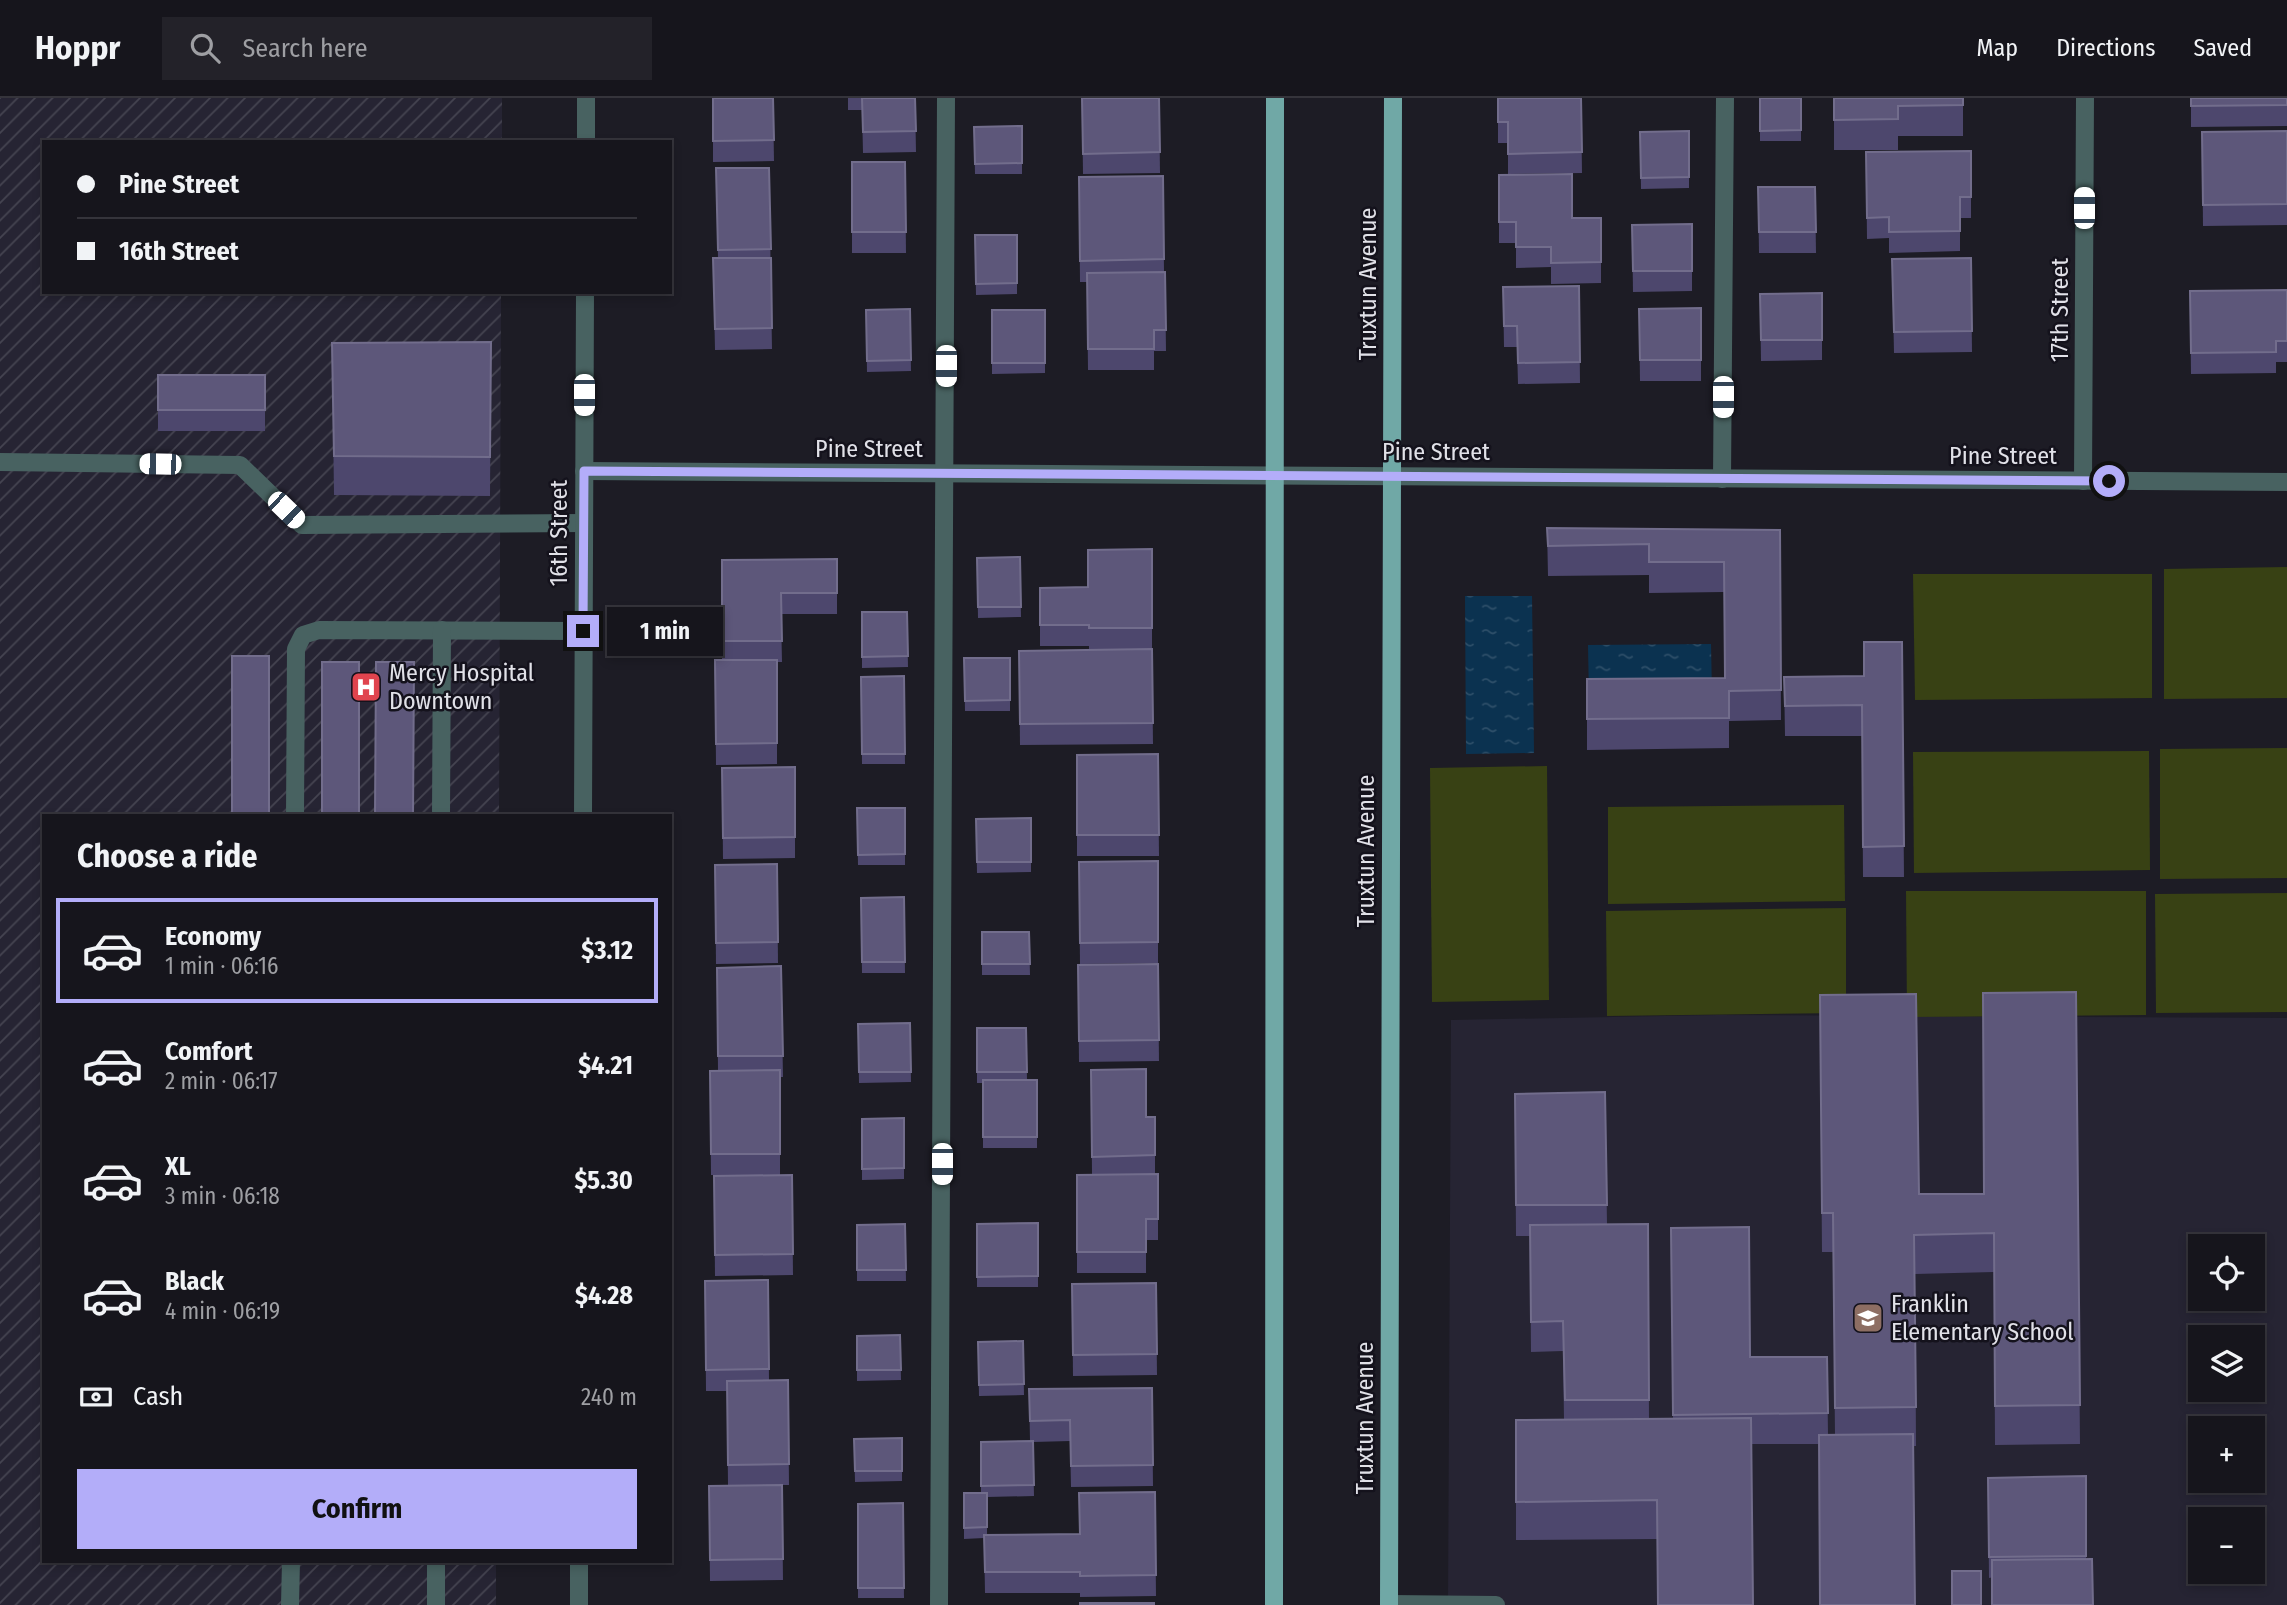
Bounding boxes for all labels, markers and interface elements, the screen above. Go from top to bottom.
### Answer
search box [162,17,652,80]
text: Hoppr [35,28,120,68]
icon: search [186,29,224,67]
text: Search here [242,33,368,64]
text: Map [1977,34,2018,62]
text: Directions [2056,34,2155,62]
text: Saved [2193,34,2252,62]
text: Pine Street [119,169,239,200]
car [2074,187,2095,229]
street label: Truxtun Avenue [1354,208,1382,360]
text: 16th Street [119,236,239,267]
street label: 17th Street [2046,258,2074,362]
car [936,345,957,387]
car [574,374,595,416]
car [1713,376,1734,418]
street label: Pine Street [815,435,923,463]
street label: Pine Street [1382,438,1490,466]
street label: Pine Street [1949,442,2057,470]
car [139,453,182,475]
route start [2093,465,2125,497]
street label: 16th Street [545,480,573,586]
car [264,488,309,532]
callout: 1 min [608,606,723,656]
route end [567,615,599,647]
text: 1 min [640,617,690,645]
place label: Mercy Hospital Downtown [389,659,534,715]
hospital icon: Mercy Hospital Downtown [349,670,383,704]
street label: Truxtun Avenue [1352,775,1380,927]
text: Choose a ride [77,837,258,875]
icon: car [81,919,144,982]
text: Economy [165,921,261,952]
text: $3.12 [581,935,633,966]
text: 1 min · 06:16 [165,952,278,980]
icon: car [81,1034,144,1097]
text: Comfort [165,1036,253,1067]
text: $4.21 [578,1050,633,1081]
text: 2 min · 06:17 [165,1067,277,1095]
car [932,1143,953,1185]
icon: car [81,1149,144,1212]
text: XL [165,1151,191,1182]
text: $5.30 [574,1165,633,1196]
text: 3 min · 06:18 [165,1182,280,1210]
map controls [2188,1234,2265,1584]
button: locate [2188,1234,2265,1311]
icon: car [81,1264,144,1327]
text: Black [165,1266,224,1297]
text: $4.28 [575,1280,633,1311]
place label: Franklin Elementary School [1891,1290,2074,1346]
text: 4 min · 06:19 [165,1297,280,1325]
school or university icon: Franklin Elementary School [1851,1301,1885,1335]
button: layers [2188,1325,2265,1402]
street label: Truxtun Avenue [1351,1342,1379,1494]
icon: cash [77,1378,115,1416]
text: Cash [133,1381,183,1412]
text: 240 m [581,1383,637,1411]
button: + [2188,1416,2265,1493]
button: Confirm [77,1469,637,1549]
button: − [2188,1507,2265,1584]

